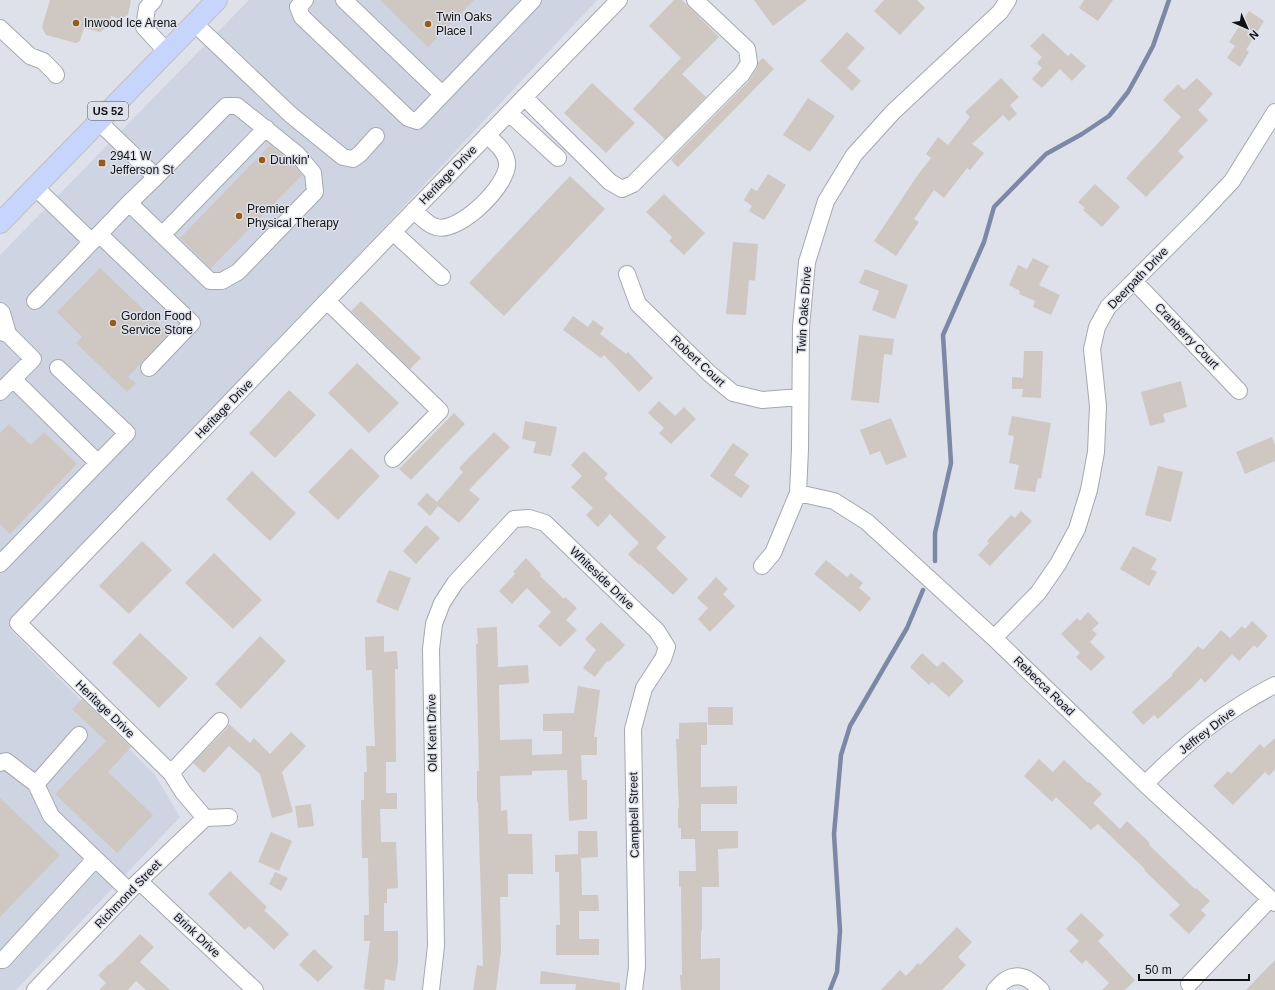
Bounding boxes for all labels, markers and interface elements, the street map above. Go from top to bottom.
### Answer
north arrow [1227,8,1267,48]
place label: Twin Oaks Place I [436,10,492,38]
place label: Inwood Ice Arena [84,16,177,30]
marker: Inwood Ice Arena [71,18,81,28]
marker: Twin Oaks Place I [423,19,433,29]
text: N [1247,28,1261,42]
road number: US 52 [88,102,128,120]
street label: Heritage Drive [416,142,480,207]
place label: 2941 W Jefferson St [110,149,174,177]
place label: Dunkin' [270,153,310,167]
marker: Dunkin' [257,155,267,165]
marker: 2941 W Jefferson St [97,158,107,168]
place label: Premier Physical Therapy [247,202,339,230]
marker: Premier Physical Therapy [234,211,244,221]
street label: Deerpath Drive [1105,244,1171,312]
street label: Twin Oaks Drive [794,266,814,354]
street label: Cranberry Court [1152,300,1222,372]
place label: Gordon Food Service Store [121,309,193,337]
marker: Gordon Food Service Store [108,318,118,328]
street label: Robert Court [668,332,728,390]
street label: Heritage Drive [192,376,256,441]
street label: Whiteside Drive [567,544,637,612]
street label: Rebecca Road [1011,653,1077,719]
street label: Heritage Drive [73,677,138,741]
street label: Old Kent Drive [424,694,440,772]
street label: Jeffrey Drive [1176,705,1238,757]
street label: Campbell Street [626,771,642,858]
street label: Richmond Street [92,857,165,931]
street label: Brink Drive [171,910,223,960]
scale bar [1139,956,1249,982]
text: 50 m [1145,963,1172,977]

